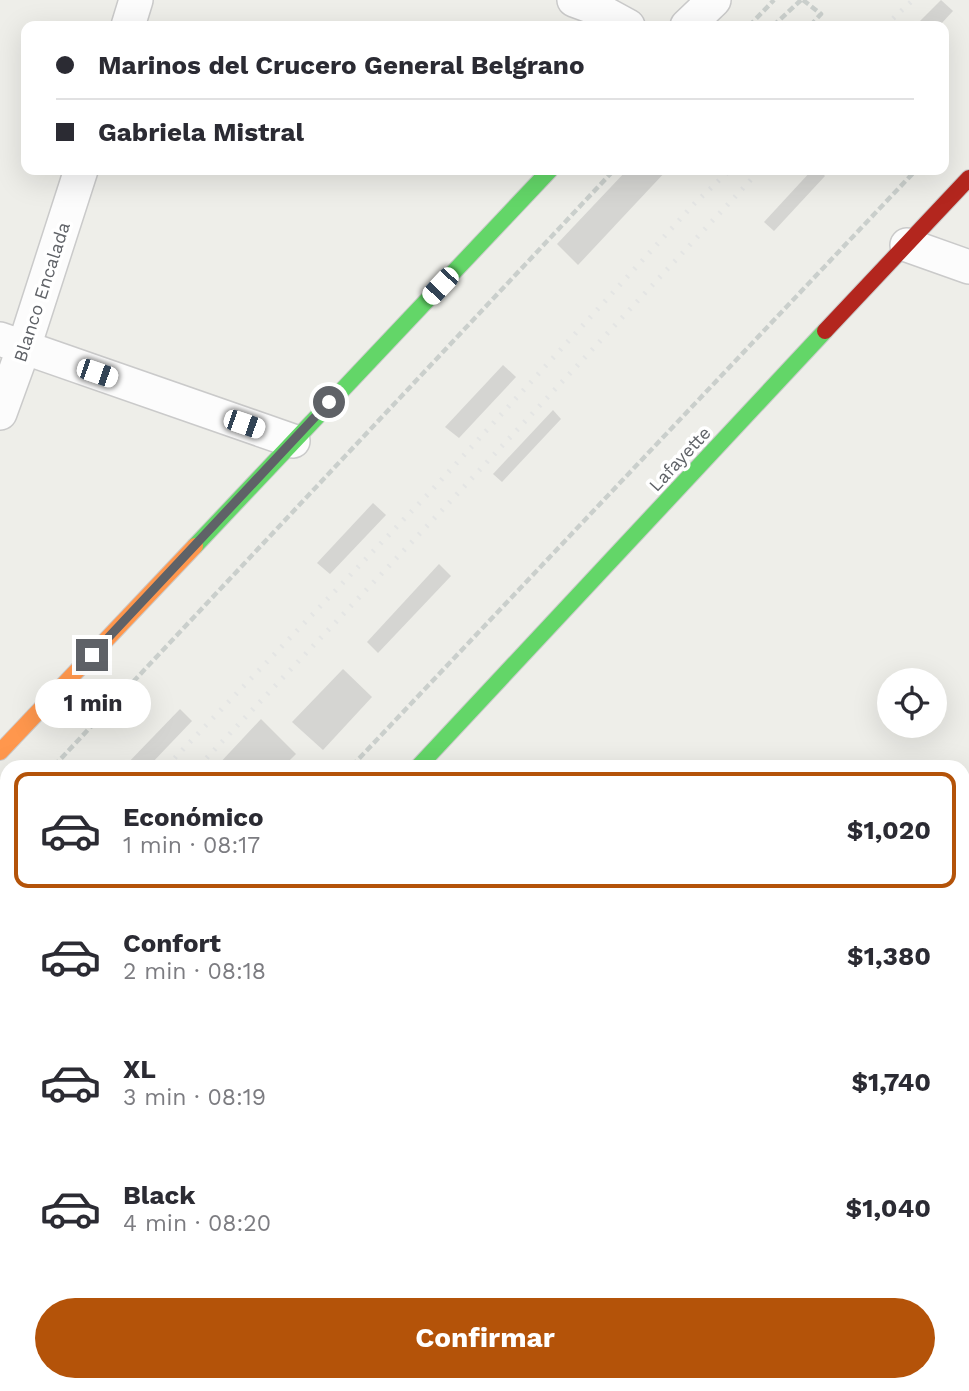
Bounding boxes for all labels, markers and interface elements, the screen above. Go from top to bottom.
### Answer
text: Marinos del Crucero General Belgrano [98,50,585,80]
text: Gabriela Mistral [98,117,304,147]
street label: Blanco Encalada [9,219,74,364]
car [418,263,463,309]
car [74,356,121,390]
route start [313,386,345,418]
car [221,407,268,441]
street label: Lafayette [644,422,715,495]
route end [76,639,108,671]
map controls [877,668,947,738]
button: locate [877,668,947,738]
callout: 1 min [34,680,150,728]
text: 1 min [63,690,123,717]
icon: car [39,799,102,862]
text: Económico [123,802,264,832]
text: $1,020 [847,815,931,845]
text: 1 min · 08:17 [123,832,260,859]
icon: car [39,925,102,988]
text: Confort [123,928,221,958]
text: $1,380 [847,941,931,971]
text: 2 min · 08:18 [123,958,266,985]
icon: car [39,1051,102,1114]
text: XL [123,1054,156,1084]
text: $1,740 [851,1067,931,1097]
text: 3 min · 08:19 [123,1084,266,1111]
icon: car [39,1177,102,1240]
text: Black [123,1180,195,1210]
text: $1,040 [846,1193,931,1223]
text: 4 min · 08:20 [123,1210,271,1237]
button: Confirmar [35,1298,935,1378]

